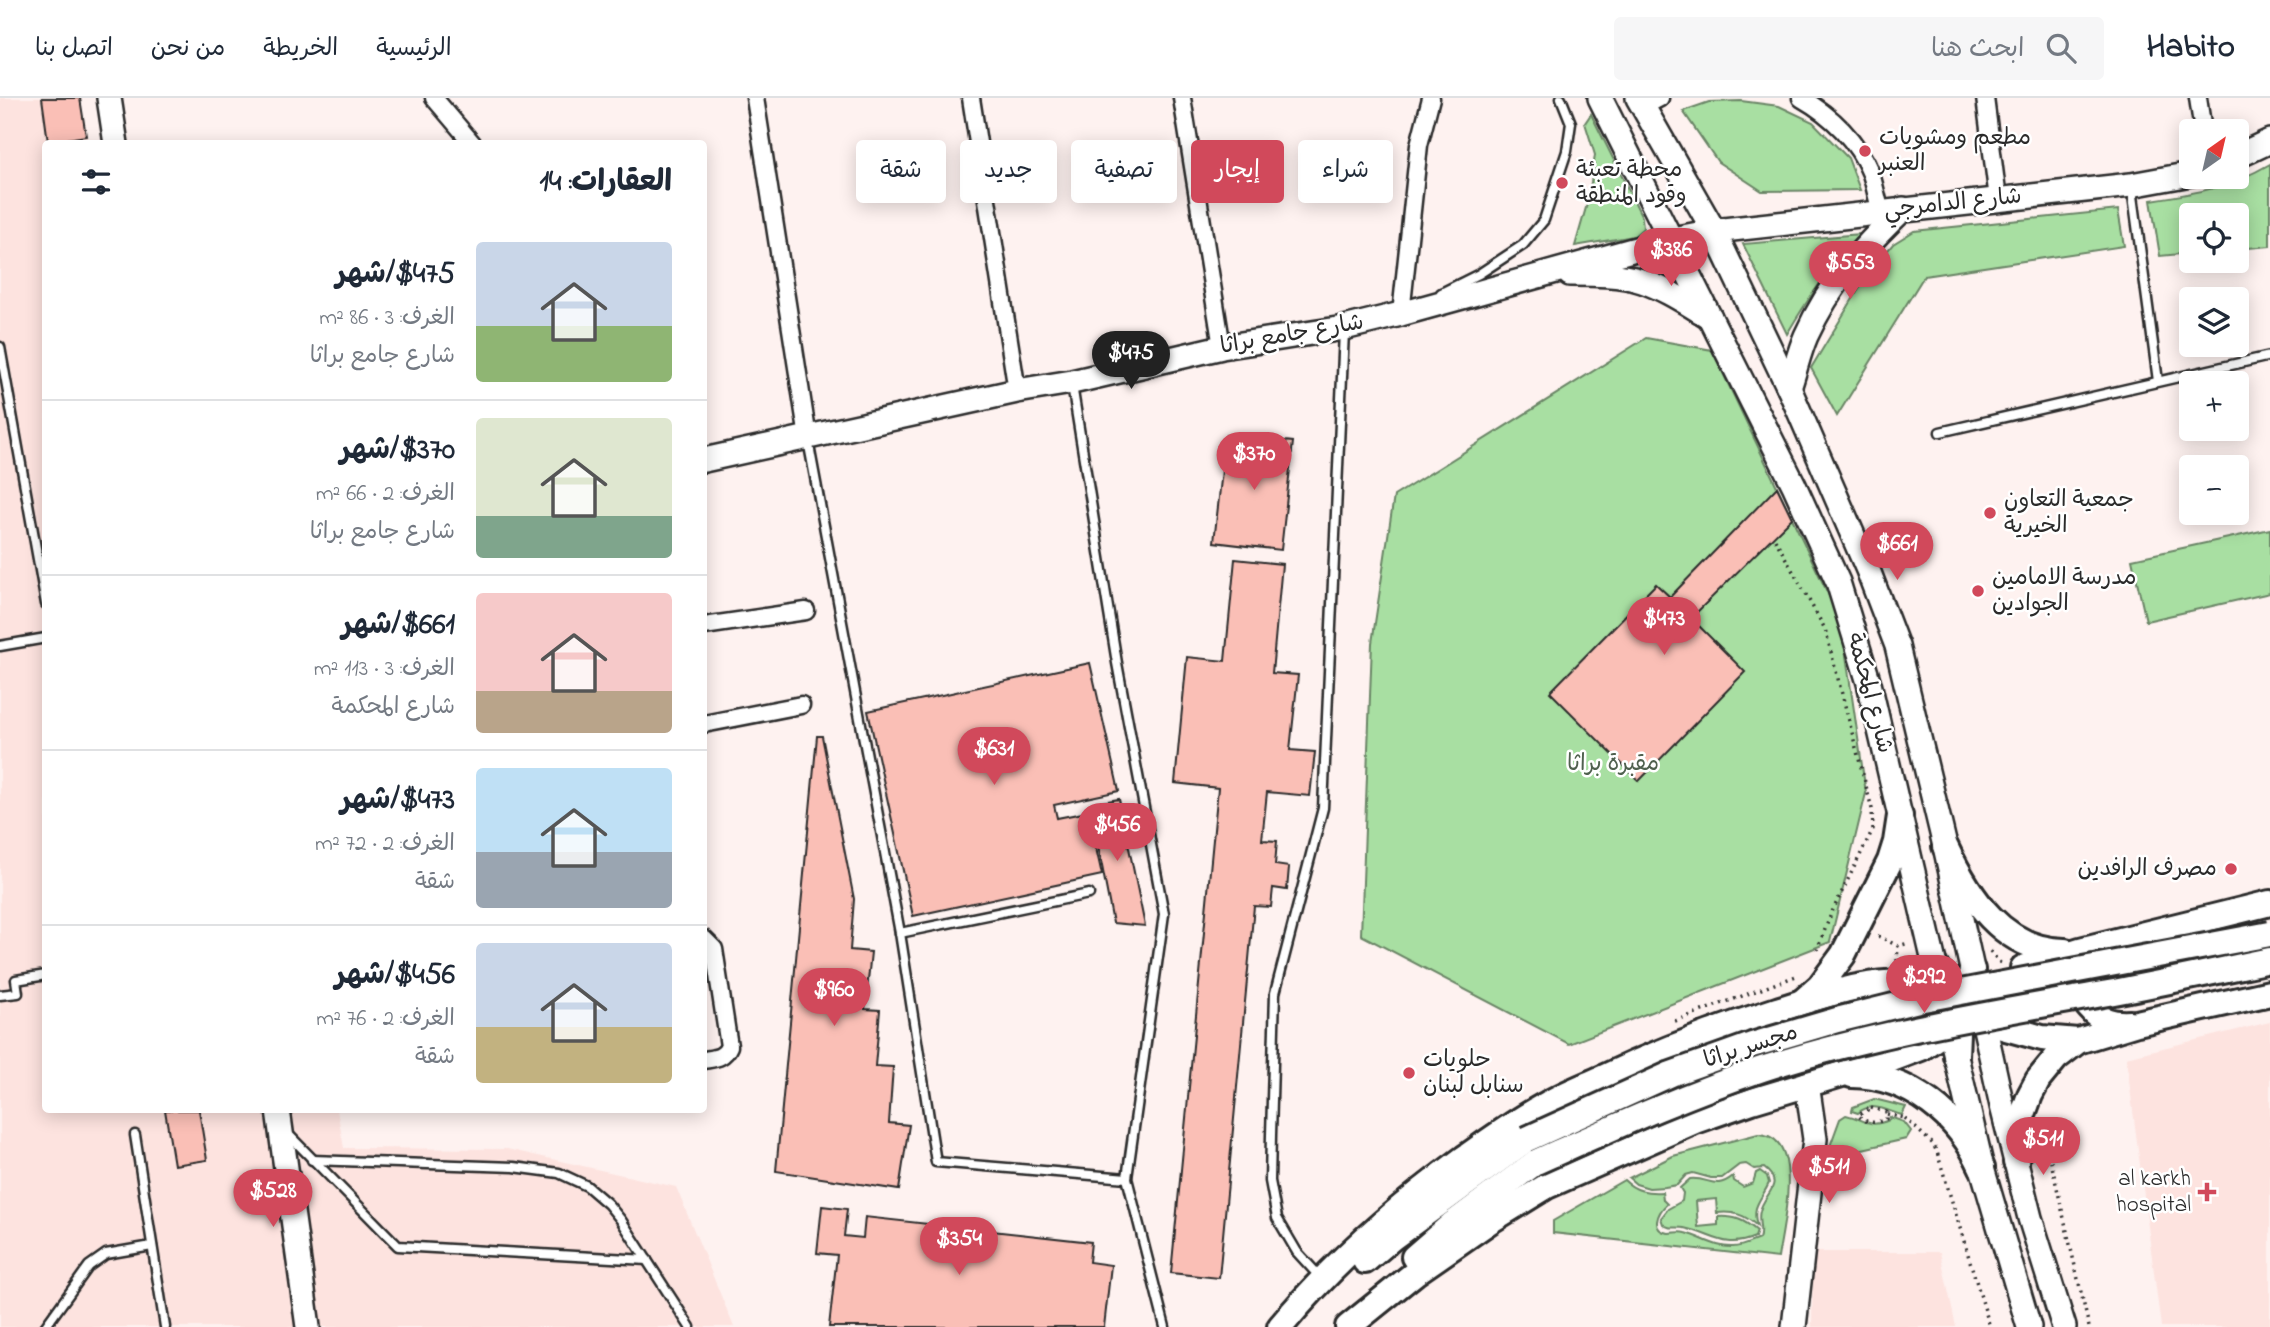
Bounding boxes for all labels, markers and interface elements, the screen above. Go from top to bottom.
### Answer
search box [1614,17,2104,80]
text: Habito [2146,24,2235,72]
icon: search [2042,29,2080,67]
text: ابحث هنا [1931,31,2024,69]
text: اتصل بنا [35,32,113,67]
text: من نحن [151,32,225,67]
text: الخريطة [263,32,338,67]
text: الرئيسية [376,32,452,67]
north arrow [2179,119,2249,189]
map controls [2179,119,2249,525]
place label: مطعم ومشويات العنبر [1877,122,2031,181]
chip: شقة [856,140,946,203]
chip: جديد [960,140,1057,203]
chip: تصفية [1071,140,1177,203]
chip: إيجار [1191,140,1284,203]
chip: شراء [1298,140,1393,203]
marker: مطعم ومشويات العنبر [1857,143,1873,159]
place label: محطة تعبئة وقود المنطقة [1576,154,1687,213]
text: العقارات: 14 [540,161,672,205]
icon: filters [77,163,115,201]
marker: محطة تعبئة وقود المنطقة [1554,175,1570,191]
street label: شارع الدامرجي [1883,180,2024,230]
button: locate [2179,203,2249,273]
pin: $386 [1630,228,1712,288]
text: $386 [1650,234,1692,267]
pin: $553 [1809,242,1891,301]
text: $553 [1825,247,1875,280]
text: $475/شهر [336,253,455,297]
icon: home [532,270,616,354]
button: layers [2179,287,2249,357]
text: الغرف: 3 · 86 m² [319,302,455,335]
street label: شارع جامع براثا [1218,306,1366,364]
pin: $475 [1090,331,1172,391]
text: $475 [1108,337,1154,370]
text: شارع جامع براثا [310,340,455,373]
button: + [2179,371,2249,441]
text: $370/شهر [340,429,455,473]
pin: $370 [1213,432,1295,492]
text: $370 [1233,438,1275,471]
icon: home [532,446,616,530]
button: − [2179,455,2249,525]
text: الغرف: 2 · 66 m² [316,478,455,511]
place label: جمعية التعاون الخيرية [2004,484,2134,543]
marker: جمعية التعاون الخيرية [1982,505,1998,521]
text: شارع جامع براثا [310,516,455,549]
pin: $661 [1856,522,1938,582]
text: $661 [1876,528,1918,561]
place label: مدرسة الامامين الجوادين [1992,562,2136,621]
marker: مدرسة الامامين الجوادين [1970,583,1986,599]
pin: $473 [1623,598,1705,657]
text: $473 [1643,603,1685,636]
text: $661/شهر [342,604,455,648]
icon: home [532,621,616,705]
street label: شارع المحكمة [1837,629,1901,757]
text: الغرف: 3 · 113 m² [314,653,455,686]
text: شارع المحكمة [331,691,455,724]
pin: $631 [953,728,1035,787]
text: $631 [974,733,1014,766]
park label: مقبرة براثا [1567,748,1659,781]
text: $473/شهر [341,779,455,823]
icon: home [532,796,616,880]
pin: $456 [1076,804,1158,863]
text: $456 [1094,809,1140,842]
text: الغرف: 2 · 72 m² [315,828,455,861]
place label: مصرف الرافدين [2078,853,2217,886]
marker: مصرف الرافدين [2223,861,2239,877]
text: شقة [415,866,455,899]
text: $456/شهر [335,954,455,998]
pin: $292 [1883,956,1965,1015]
text: $292 [1902,961,1946,994]
pin: $960 [793,968,875,1028]
icon: home [532,971,616,1055]
text: $960 [814,974,854,1007]
text: الغرف: 2 · 76 m² [316,1003,455,1036]
street label: مجسر براثا [1700,1016,1802,1078]
text: شقة [415,1041,455,1074]
place label: حلويات سنابل لبنان [1423,1044,1524,1103]
marker: حلويات سنابل لبنان [1401,1065,1417,1081]
pin: $511 [2002,1118,2084,1177]
text: $511 [2022,1123,2064,1156]
pin: $511 [1788,1146,1870,1205]
text: $511 [1808,1151,1850,1184]
place label: al karkh hospital [2116,1163,2191,1222]
pin: $528 [232,1170,314,1229]
text: $528 [249,1175,297,1208]
marker: al karkh hospital [2197,1182,2217,1202]
pin: $354 [918,1218,1000,1277]
text: $354 [936,1223,982,1256]

